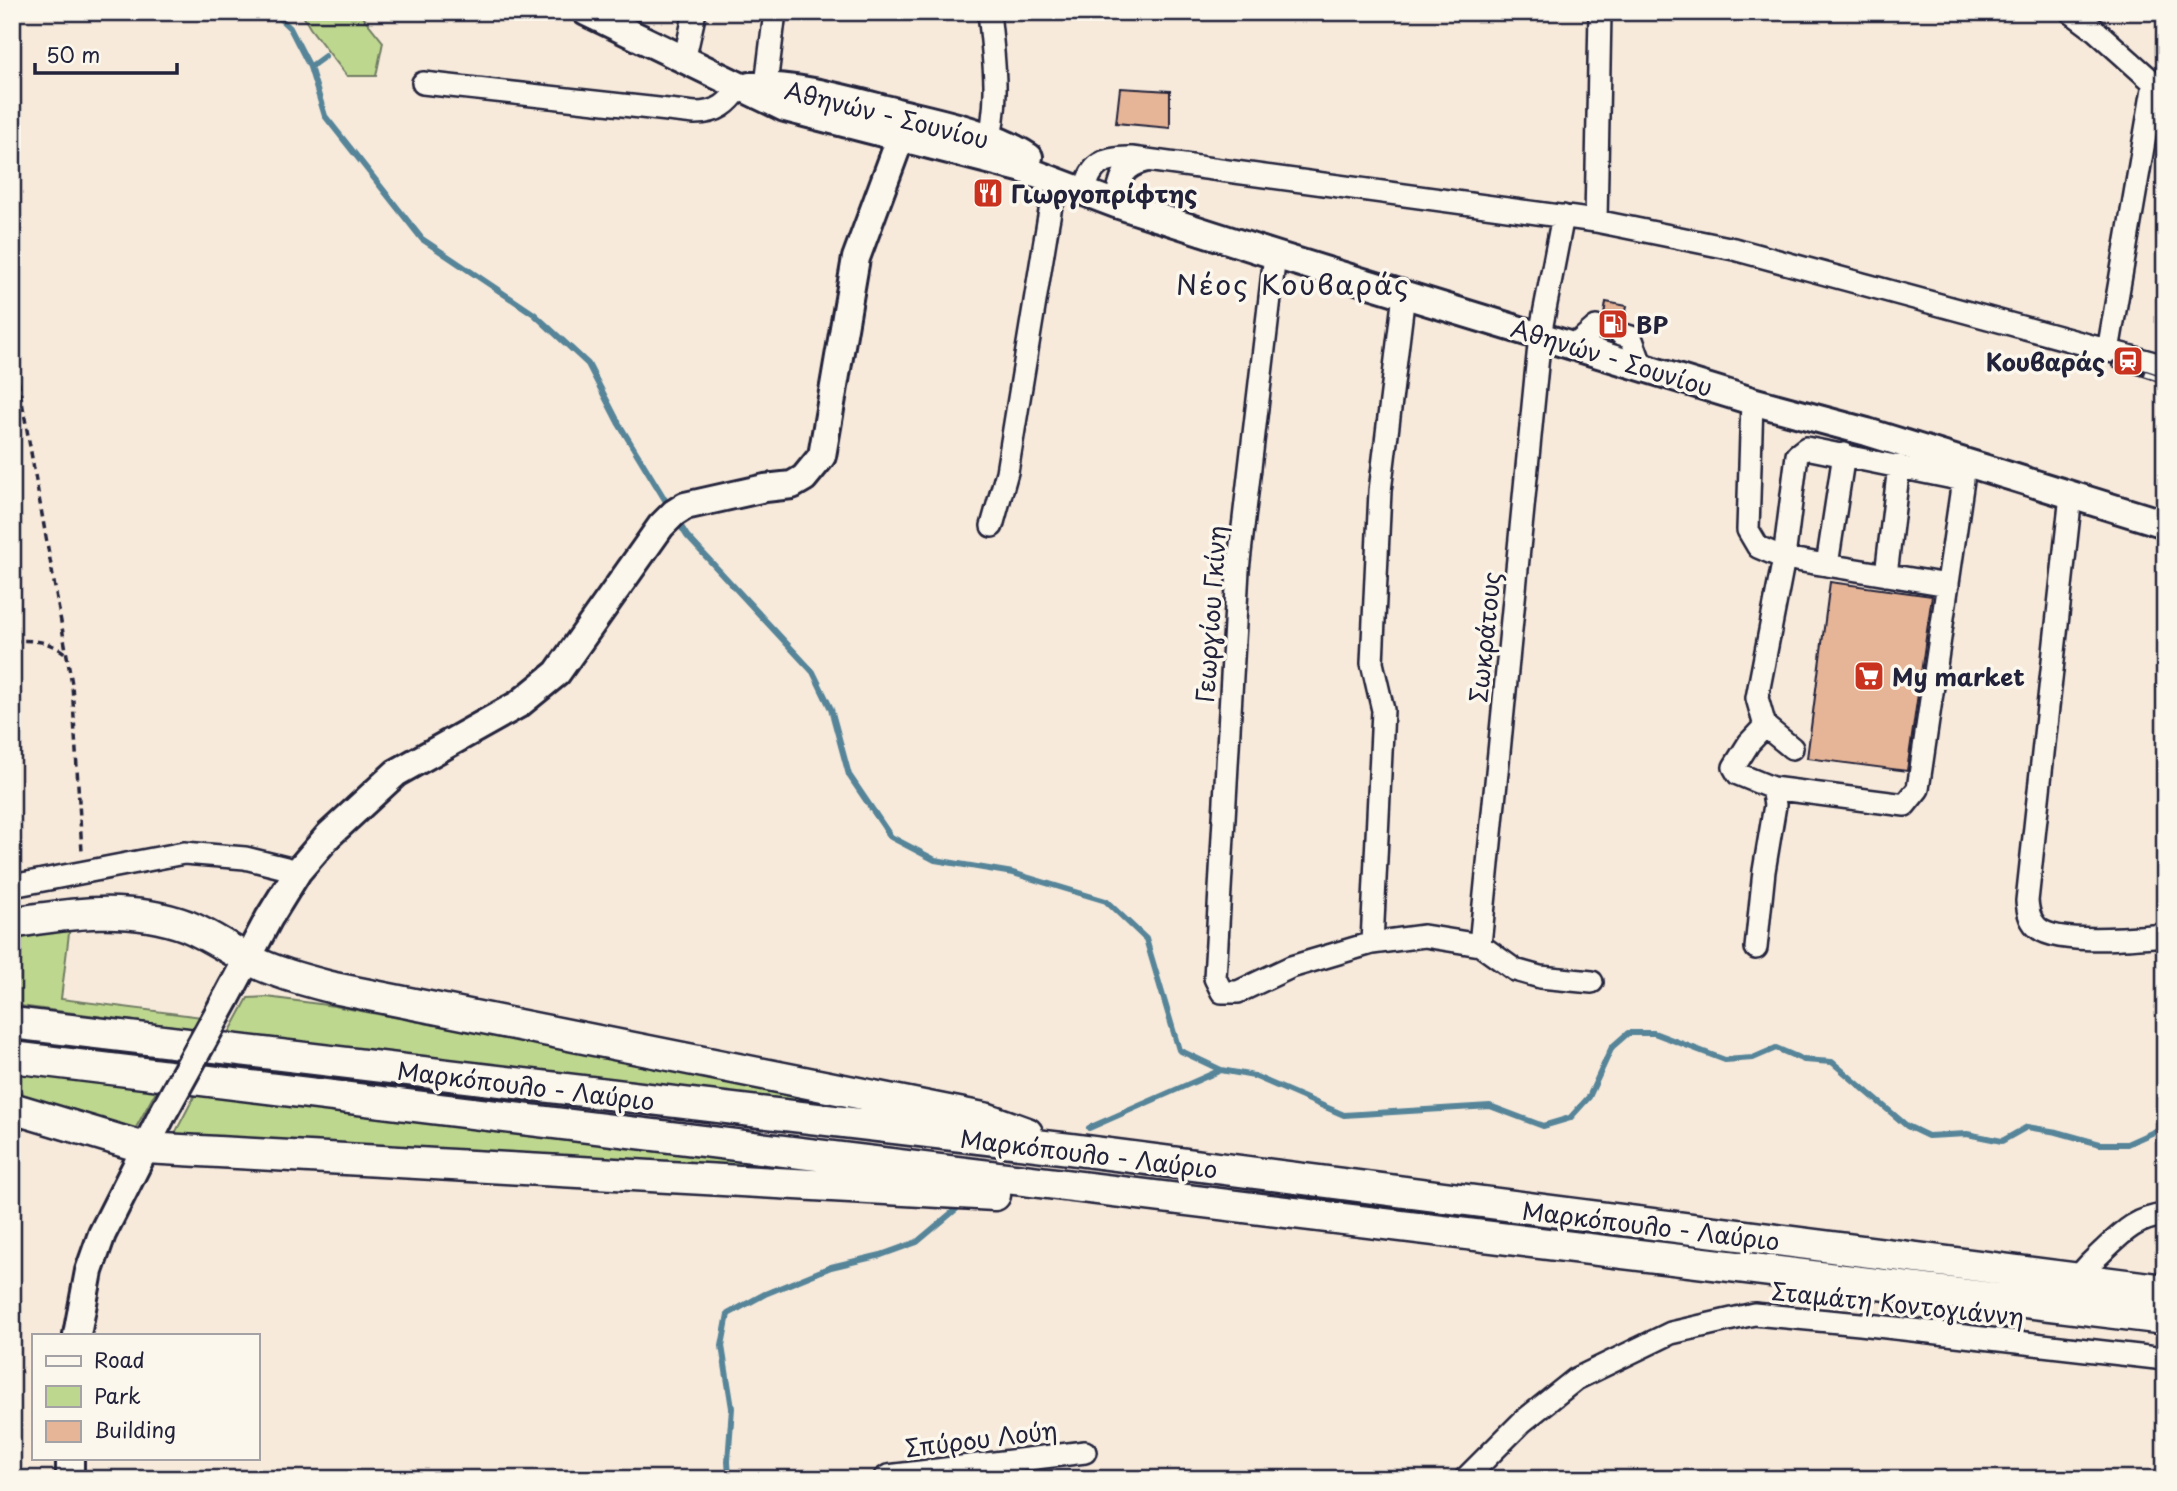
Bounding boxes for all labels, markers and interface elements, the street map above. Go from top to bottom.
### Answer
scale bar [35,32,177,76]
text: 50 m [46,38,100,70]
street label: Αθηνών - Σουνίου [781,71,993,157]
place label: Γιωργοπρίφτης [1011,175,1197,211]
restaurant icon: Γιωργοπρίφτης [971,176,1005,210]
district label: Νέος Κουβαράς [1176,262,1410,305]
place label: BP [1636,306,1668,342]
fuel station icon: BP [1596,307,1630,341]
street label: Αθηνών - Σουνίου [1507,309,1717,405]
place label: Κουβαράς [1986,343,2105,379]
station icon: Κουβαράς [2111,344,2145,378]
street label: Γεωργίου Γκίνη [1186,524,1234,704]
street label: Σωκράτους [1459,570,1509,704]
place label: My market [1892,658,2025,694]
supermarket icon: My market [1852,659,1886,693]
street label: Μαρκόπουλο - Λαύριο [395,1051,657,1119]
street label: Μαρκόπουλο - Λαύριο [958,1119,1220,1187]
street label: Μαρκόπουλο - Λαύριο [1520,1191,1782,1259]
street label: Σταμάτη Κοντογιάννη [1770,1272,2026,1334]
legend [32,1334,259,1460]
text: Road [94,1343,145,1375]
text: Park [94,1379,141,1411]
street label: Σπύρου Λούη [903,1411,1059,1465]
text: Building [94,1413,176,1445]

